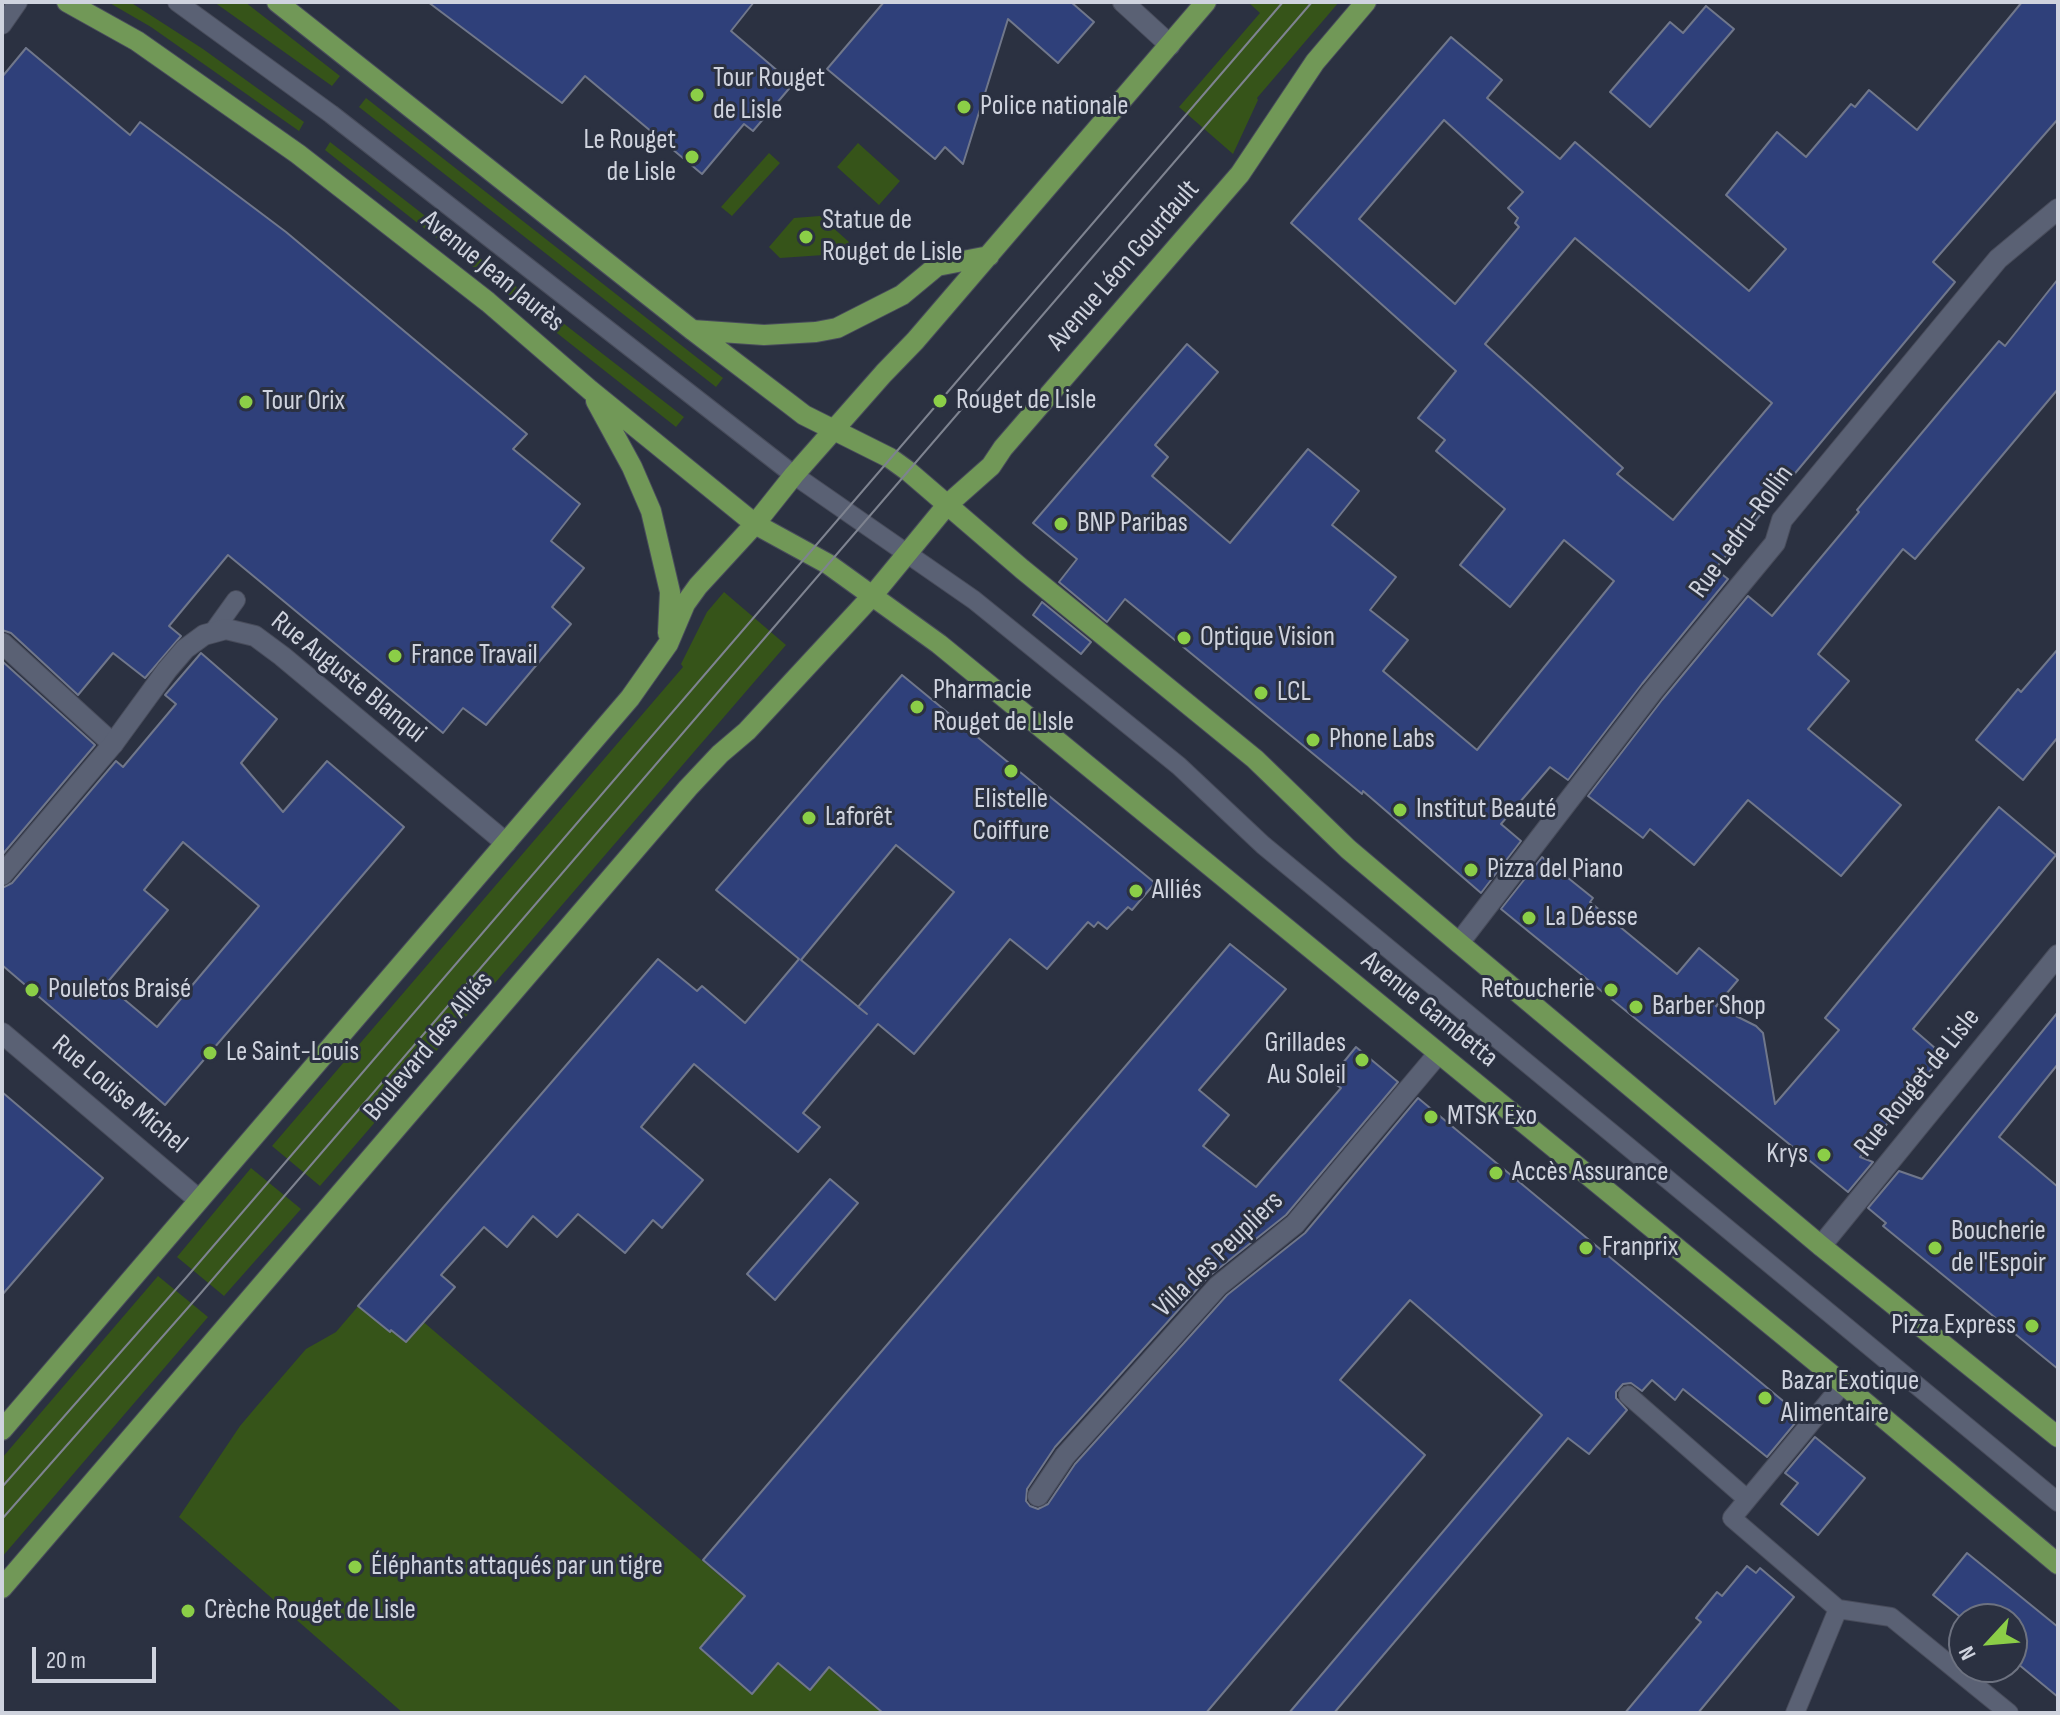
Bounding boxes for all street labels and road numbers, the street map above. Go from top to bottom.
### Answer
street label: Avenue Léon Gourdault [1041,174,1207,358]
street label: Avenue Jean Jaurès [414,204,570,340]
street label: Rue Ledru-Rollin [1683,459,1801,605]
street label: Rue Auguste Blanqui [264,605,432,751]
street label: Avenue Gambetta [1354,945,1504,1075]
street label: Boulevard des Alliés [357,966,501,1128]
street label: Rue Rouget de Lisle [1848,1002,1988,1164]
street label: Rue Louise Michel [45,1029,193,1161]
street label: Villa des Peupliers [1147,1185,1291,1325]

